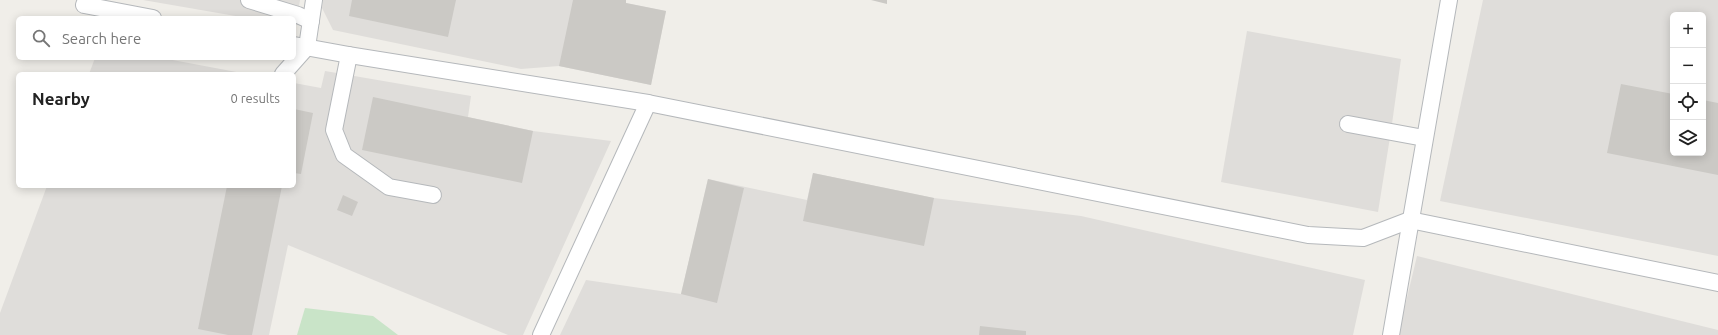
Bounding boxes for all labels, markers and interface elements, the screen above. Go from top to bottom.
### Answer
map controls [1670,12,1706,156]
button: + [1670,12,1706,48]
search box [16,16,296,60]
icon: search [30,27,52,49]
text: Search here [62,30,141,47]
button: − [1670,48,1706,84]
button: locate [1670,84,1706,120]
text: Nearby [32,89,90,108]
text: 0 results [230,91,280,105]
button: layers [1670,120,1706,156]

